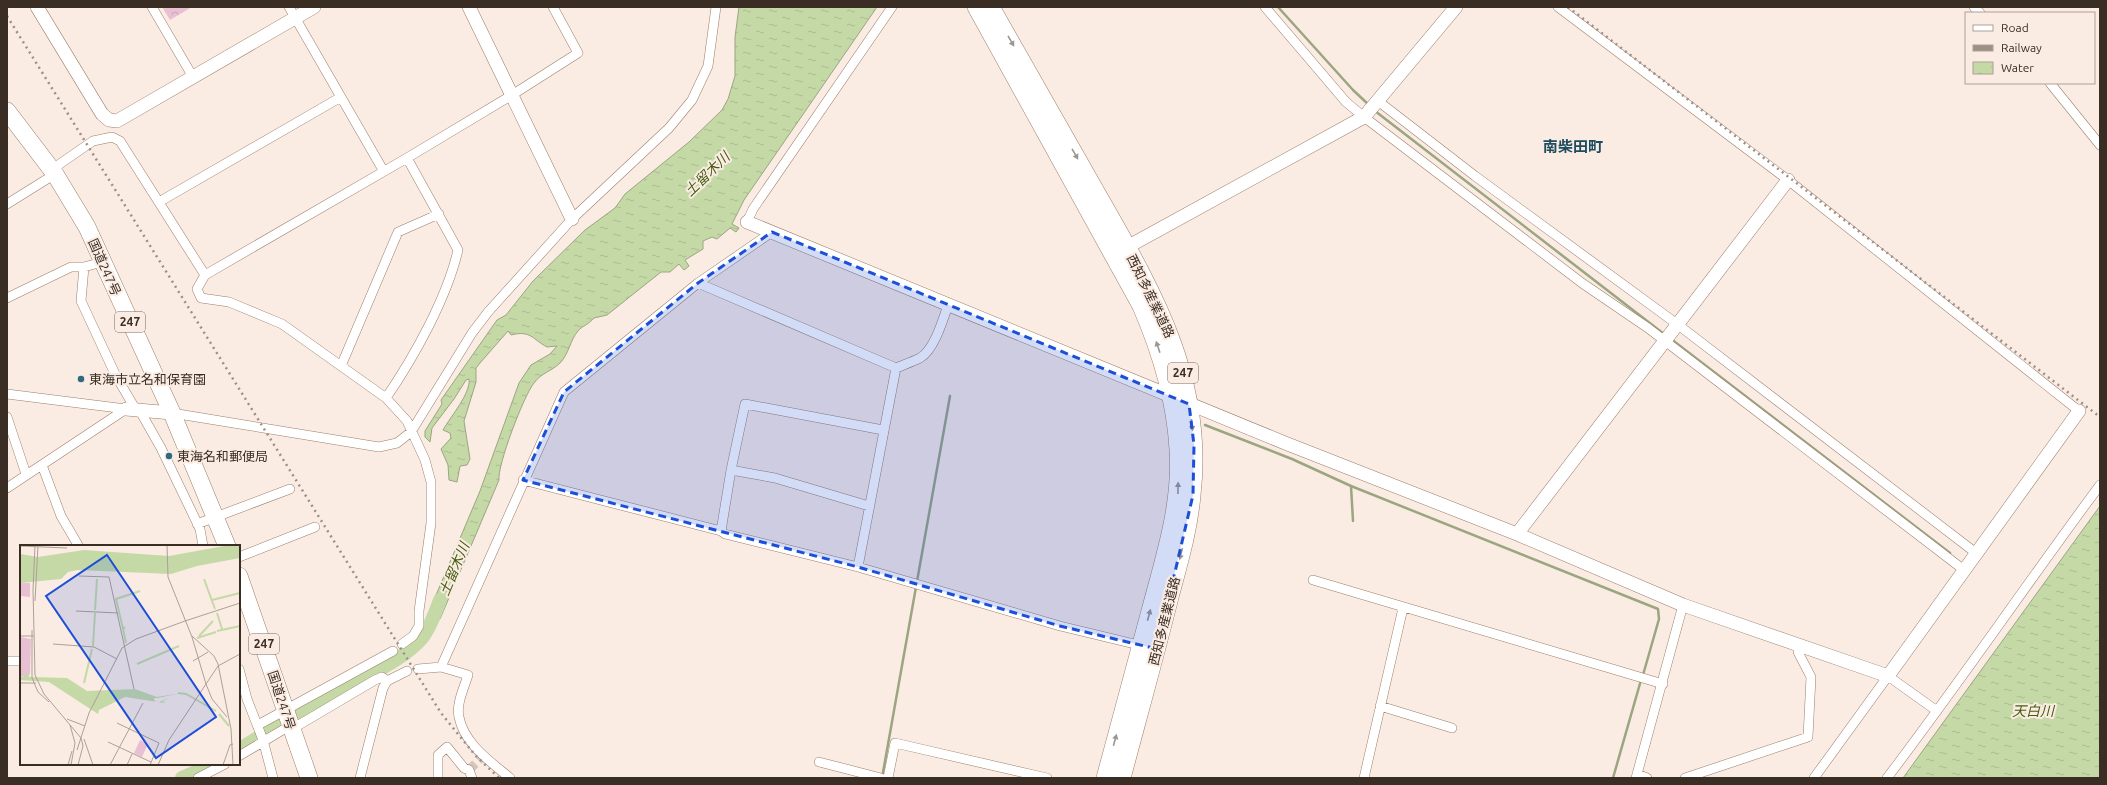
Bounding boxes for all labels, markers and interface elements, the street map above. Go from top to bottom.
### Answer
legend [1965,12,2095,84]
text: Road [2001,21,2029,34]
one-way arrow [1007,35,1014,47]
text: Railway [2001,41,2042,54]
text: Water [2001,61,2034,74]
district label: 南柴田町 [1543,138,1603,155]
water label: 土留木川 [681,147,734,199]
one-way arrow [1071,148,1078,160]
street label: 国道247号 [86,236,124,298]
street label: 西知多産業道路 [1125,252,1177,340]
road number: 247 [115,312,145,332]
one-way arrow [1155,340,1161,352]
road number: 247 [1168,363,1198,383]
place label: 東海市立名和保育園 [89,372,206,386]
marker: 東海市立名和保育園 [76,374,86,384]
one-way arrow [1188,419,1195,431]
place label: 東海名和郵便局 [177,449,268,463]
marker: 東海名和郵便局 [164,451,174,461]
one-way arrow [1175,481,1181,494]
water label: 土留木川 [436,538,473,598]
inset map [20,545,240,765]
one-way arrow [1178,548,1184,560]
street label: 西知多産業道路 [1146,575,1182,667]
one-way arrow [1146,608,1152,621]
road number: 247 [249,634,279,654]
street label: 国道247号 [266,669,298,731]
water label: 天白川 [2012,703,2056,719]
one-way arrow [1112,734,1118,746]

